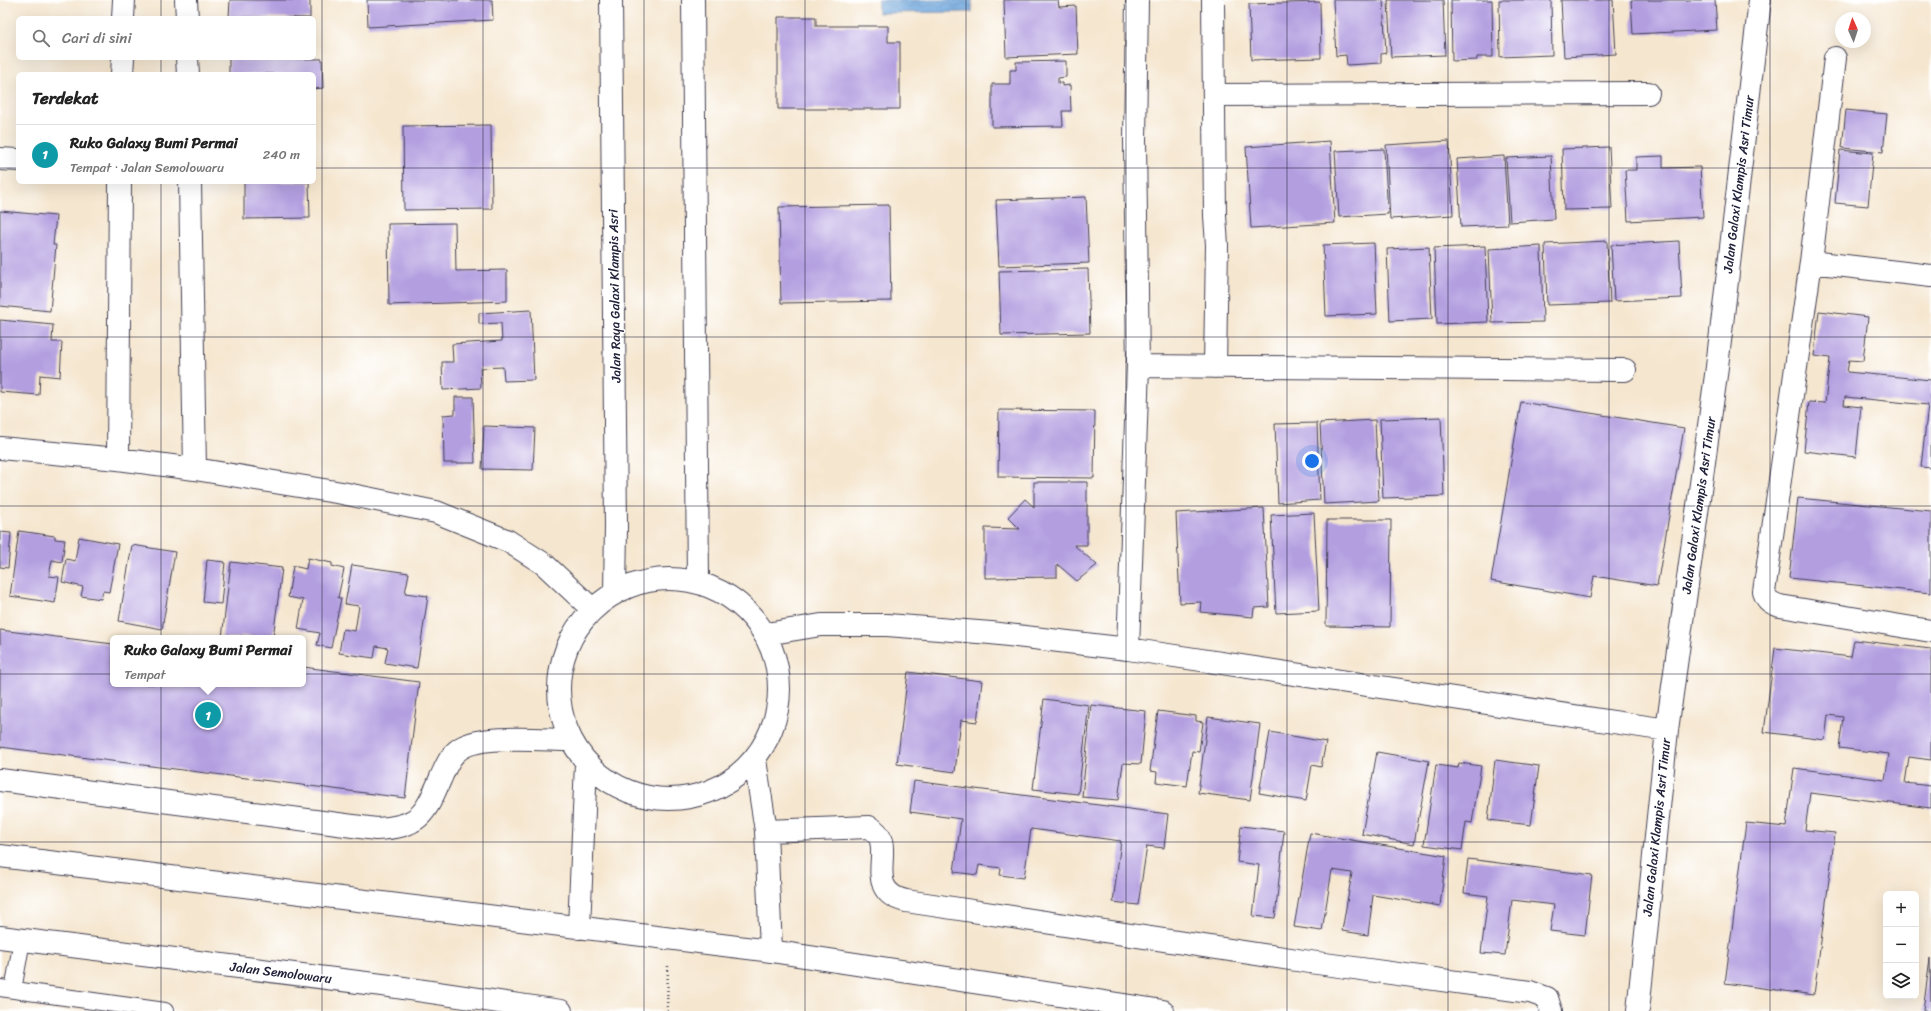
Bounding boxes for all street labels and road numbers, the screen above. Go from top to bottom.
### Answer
street label: Jalan Galaxi Klampis Asri Timur [1716,93,1761,275]
street label: Jalan Raya Galaxi Klampis Asri [601,209,628,384]
street label: Jalan Galaxi Klampis Asri Timur [1675,414,1722,596]
street label: Jalan Galaxi Klampis Asri Timur [1636,736,1677,918]
street label: Jalan Semolowaru [228,955,333,990]

